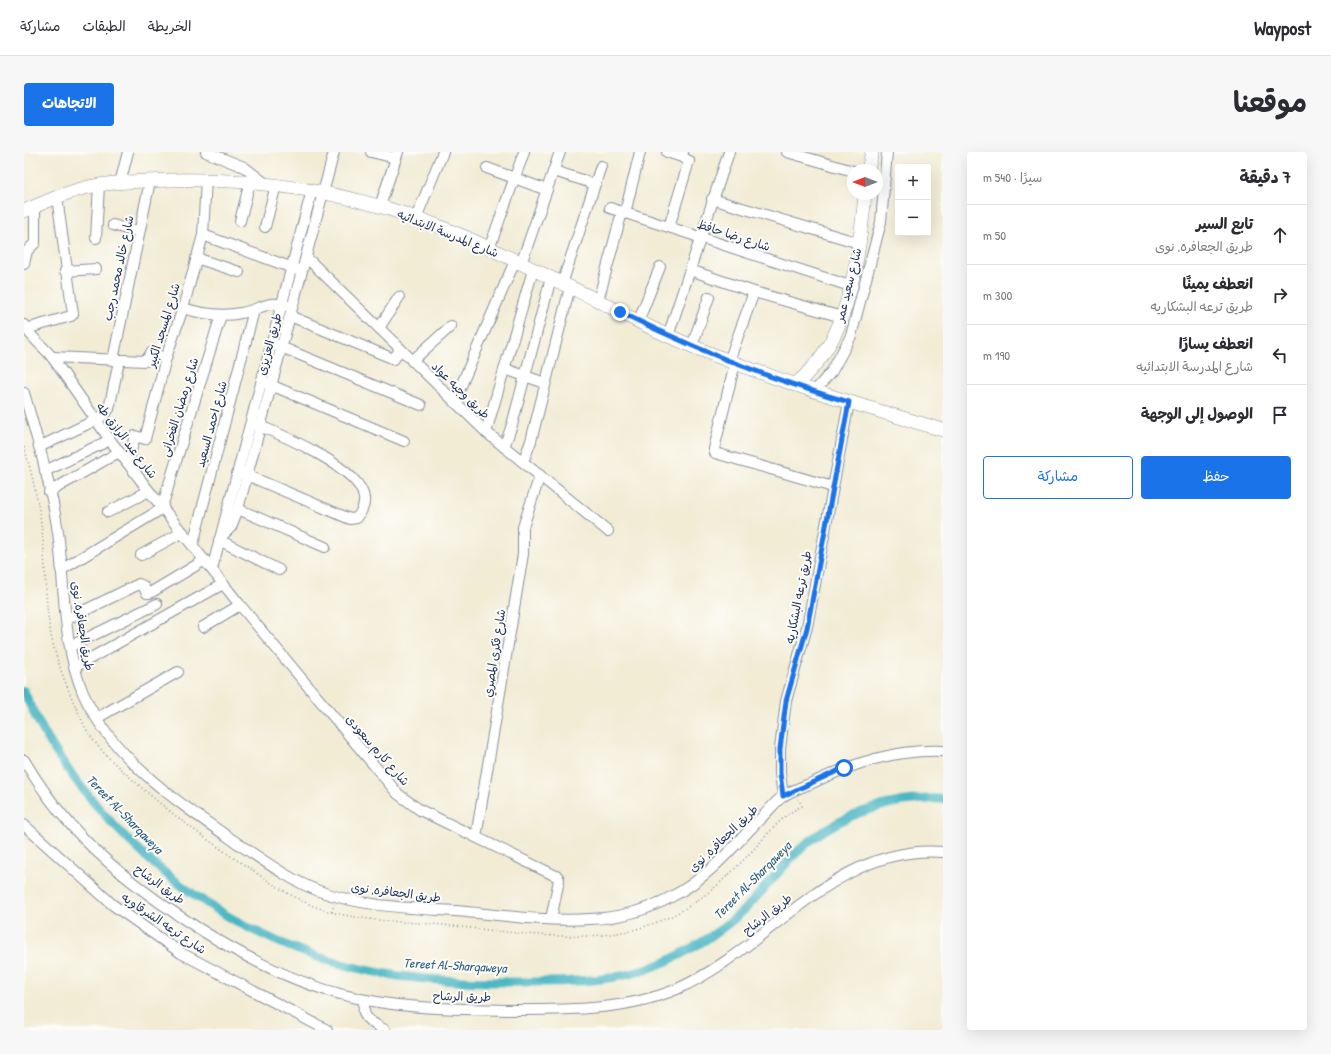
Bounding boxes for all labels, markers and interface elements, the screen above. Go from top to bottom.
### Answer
text: Waypost [1254,15,1311,41]
text: مشاركة [20,16,60,35]
text: الطبقات [82,16,126,35]
text: الخريطة [148,16,191,35]
button: الاتجاهات [24,83,114,126]
text: موقعنا [1233,83,1307,121]
north arrow [847,164,883,200]
map controls [895,164,931,236]
button: + [895,164,931,200]
text: 7 دقيقة [1239,165,1291,188]
text: سيرًا · 540 m [983,168,1042,186]
button: − [895,200,931,236]
street label: شارع المدرسة الابتدائيه [394,205,501,262]
text: تابع السير [1196,213,1253,234]
street label: شارع خالد محمد رجب [99,214,138,323]
street label: شارع رضا حافظ [695,215,773,256]
icon: ahead [1269,224,1291,246]
text: 50 m [983,226,1006,244]
text: طريق الجعافره, نوى [1155,237,1253,255]
street label: شارع سعيد عمر [830,246,866,325]
text: انعطف يمينًا [1183,273,1253,294]
street label: شارع المسجد الكبير [142,281,185,370]
icon: right [1269,284,1291,306]
text: 300 m [983,286,1012,304]
text: طريق ترعه البشكاريه [1151,297,1253,315]
route end [611,303,629,321]
street label: طريق العزيزى [253,311,285,377]
text: انعطف يسارًا [1179,333,1253,354]
icon: left [1269,344,1291,366]
text: 190 m [983,346,1010,364]
street label: شارع رمضان الفخرانى [156,355,203,459]
text: شارع المدرسة الابتدائيه [1136,357,1253,375]
street label: طريق وجيه عواد [428,358,494,422]
street label: شارع احمد السعيد [191,379,232,469]
street label: شارع عبد الرازق طه [92,398,161,482]
text: الوصول إلى الوجهة [1141,403,1253,424]
icon: arrive [1269,404,1291,426]
button: مشاركة [983,456,1133,499]
button: حفظ [1141,456,1291,499]
street label: طريق ترعه البشكاريه [781,549,815,645]
street label: طريق الجعافره, نوى [68,580,98,672]
street label: شارع فكرى المصري [479,608,510,698]
street label: شارع كارم سعودى [342,711,414,790]
route start [835,759,853,777]
water label: Tereet Al-Sharqaweya [82,770,169,860]
street label: طريق الجعافره, نوى [685,800,761,876]
water label: Tereet Al-Sharqaweya [709,836,797,924]
street label: طريق الرشاح [131,860,189,909]
street label: طريق الجعافره, نوى [350,878,442,906]
street label: شارع ترعه الشرقاويه [118,888,210,958]
street label: طريق الرشاح [739,889,796,940]
water label: Tereet Al-Sharqaweya [403,953,509,978]
street label: طريق الرشاح [433,987,491,1006]

